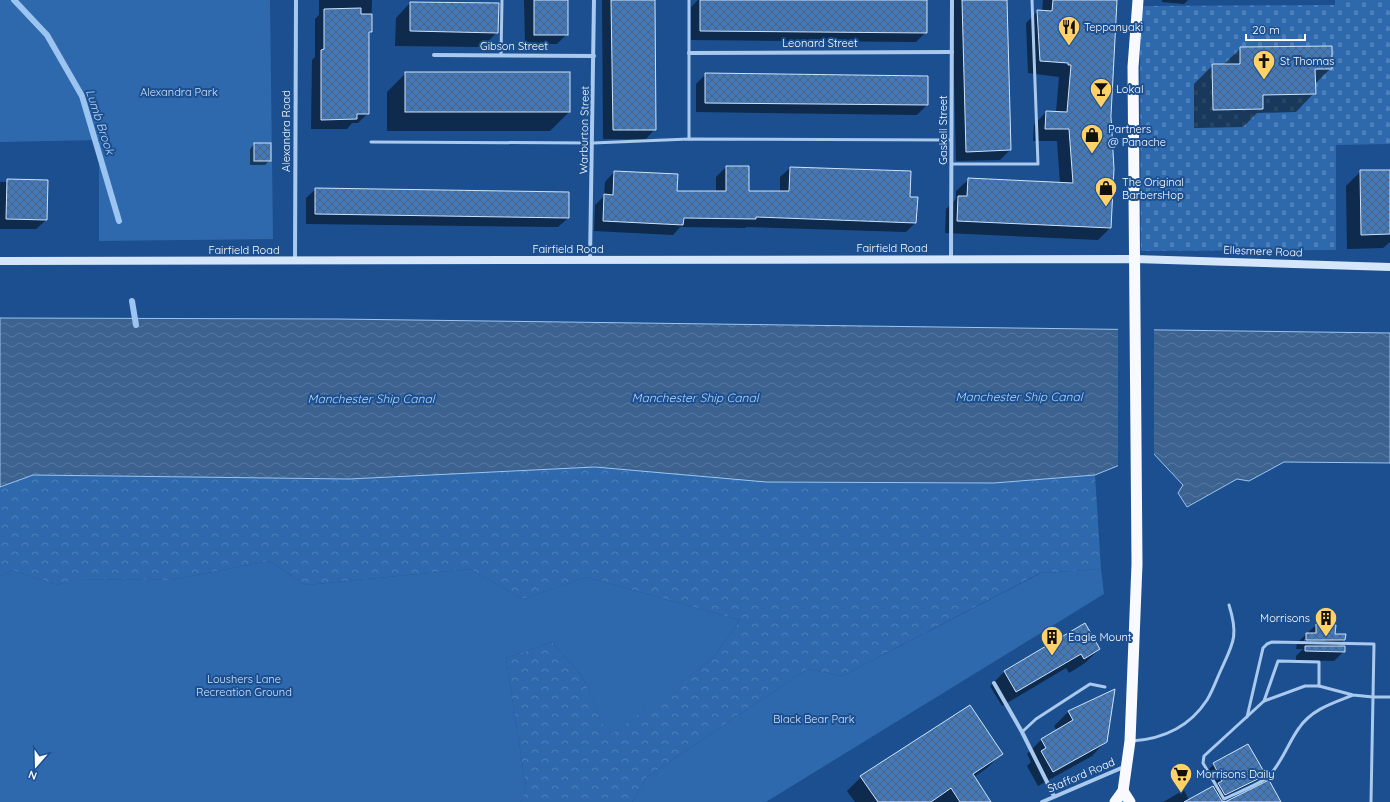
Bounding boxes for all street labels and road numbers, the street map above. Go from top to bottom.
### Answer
street label: Leonard Street [782,36,858,50]
street label: Gibson Street [480,39,548,53]
street label: Warburton Street [576,85,592,174]
street label: Alexandra Road [279,90,293,172]
street label: Gaskell Street [936,95,950,165]
street label: Fairfield Road [856,241,928,255]
street label: Fairfield Road [532,242,604,256]
street label: Fairfield Road [208,243,280,257]
street label: Ellesmere Road [1223,243,1303,259]
street label: Stafford Road [1045,754,1117,796]

